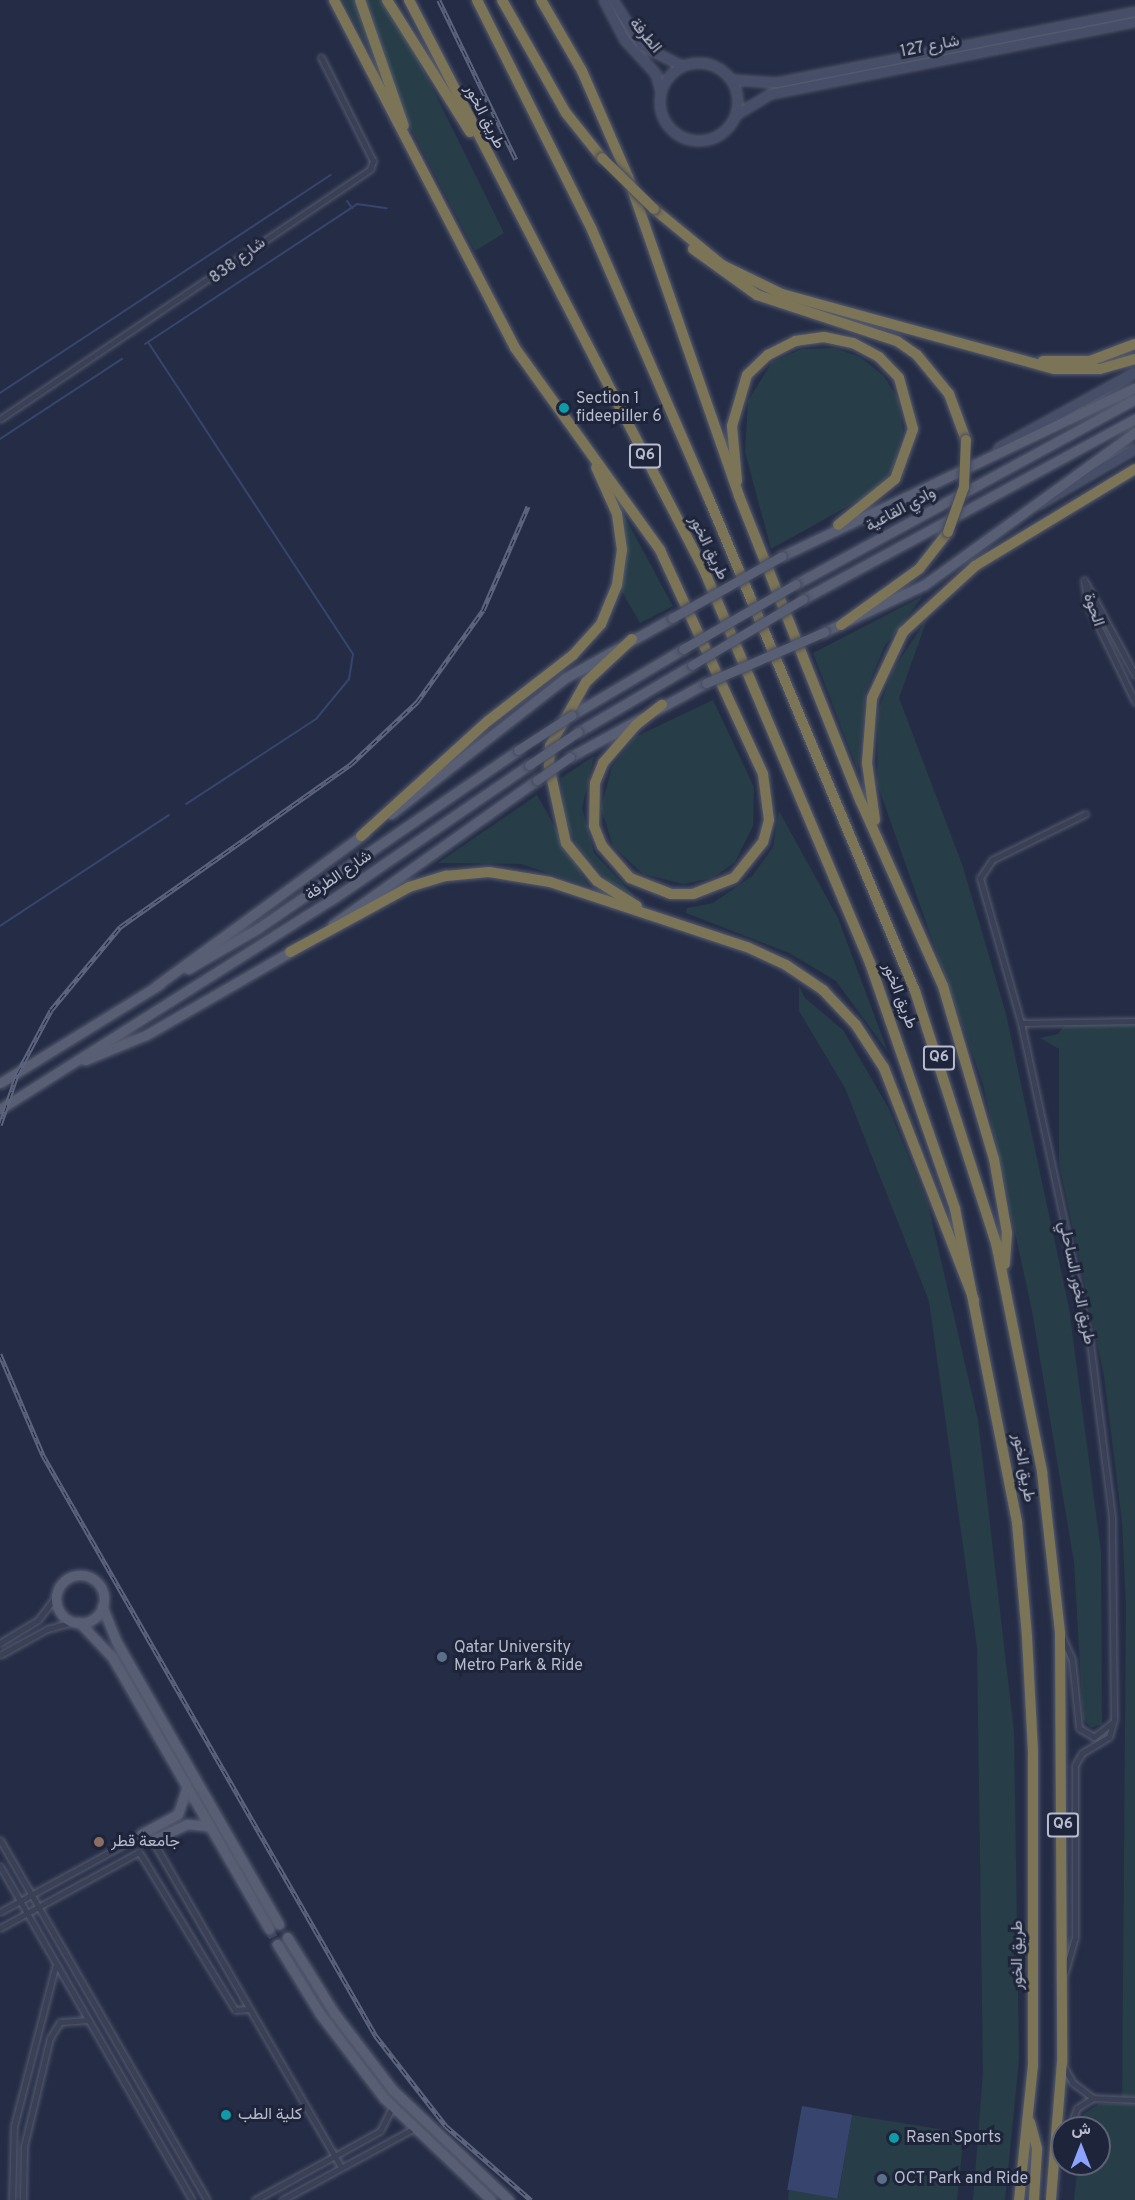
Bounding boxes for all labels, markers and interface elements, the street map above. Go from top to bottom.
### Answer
street label: الطرفة [625,14,665,58]
street label: شارع 127 [899,32,961,62]
street label: طريق الخور [460,82,508,152]
street label: شارع 838 [206,234,270,288]
place label: Section 1 fideepiller 6 [576,389,662,427]
marker: Section 1 fideepiller 6 [557,401,571,415]
road number: Q6 [628,444,662,468]
street label: وادي القاعية [863,484,939,536]
street label: طريق الخور [684,513,732,583]
street label: الحوة [1078,591,1108,629]
street label: شارع الطرفة [302,847,376,905]
street label: طريق الخور [878,960,920,1032]
road number: Q6 [922,1046,956,1070]
street label: طريق الخور الساحلي [1054,1220,1098,1346]
street label: طريق الخور [1008,1432,1038,1504]
place label: Qatar University Metro Park & Ride [454,1638,583,1676]
marker: Qatar University Metro Park & Ride [435,1650,449,1664]
road number: Q6 [1046,1813,1080,1837]
place label: جامعة قطر [111,1832,180,1852]
marker: جامعة قطر [92,1835,106,1849]
street label: طريق الخور [1008,1920,1028,1990]
place label: كلية الطب [238,2105,302,2125]
marker: كلية الطب [219,2108,233,2122]
north arrow [1051,2116,1111,2176]
text: ش [1071,2120,1091,2140]
place label: Rasen Sports [906,2128,1001,2148]
marker: Rasen Sports [887,2131,901,2145]
place label: OCT Park and Ride [894,2169,1029,2189]
marker: OCT Park and Ride [875,2172,889,2186]

